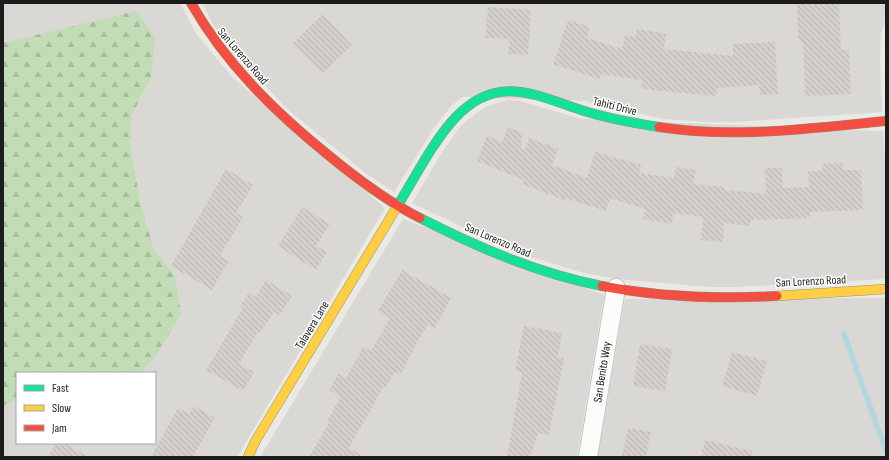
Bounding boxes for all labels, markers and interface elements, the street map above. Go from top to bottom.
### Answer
street label: San Lorenzo Road [214,25,271,88]
street label: Tahiti Drive [591,94,639,119]
street label: San Lorenzo Road [463,220,533,261]
street label: San Lorenzo Road [776,272,847,291]
street label: Talavera Lane [292,298,333,352]
street label: San Benito Way [590,340,615,404]
legend [16,372,156,444]
text: Fast [52,381,69,396]
text: Slow [52,401,71,416]
text: Jam [51,421,67,436]

